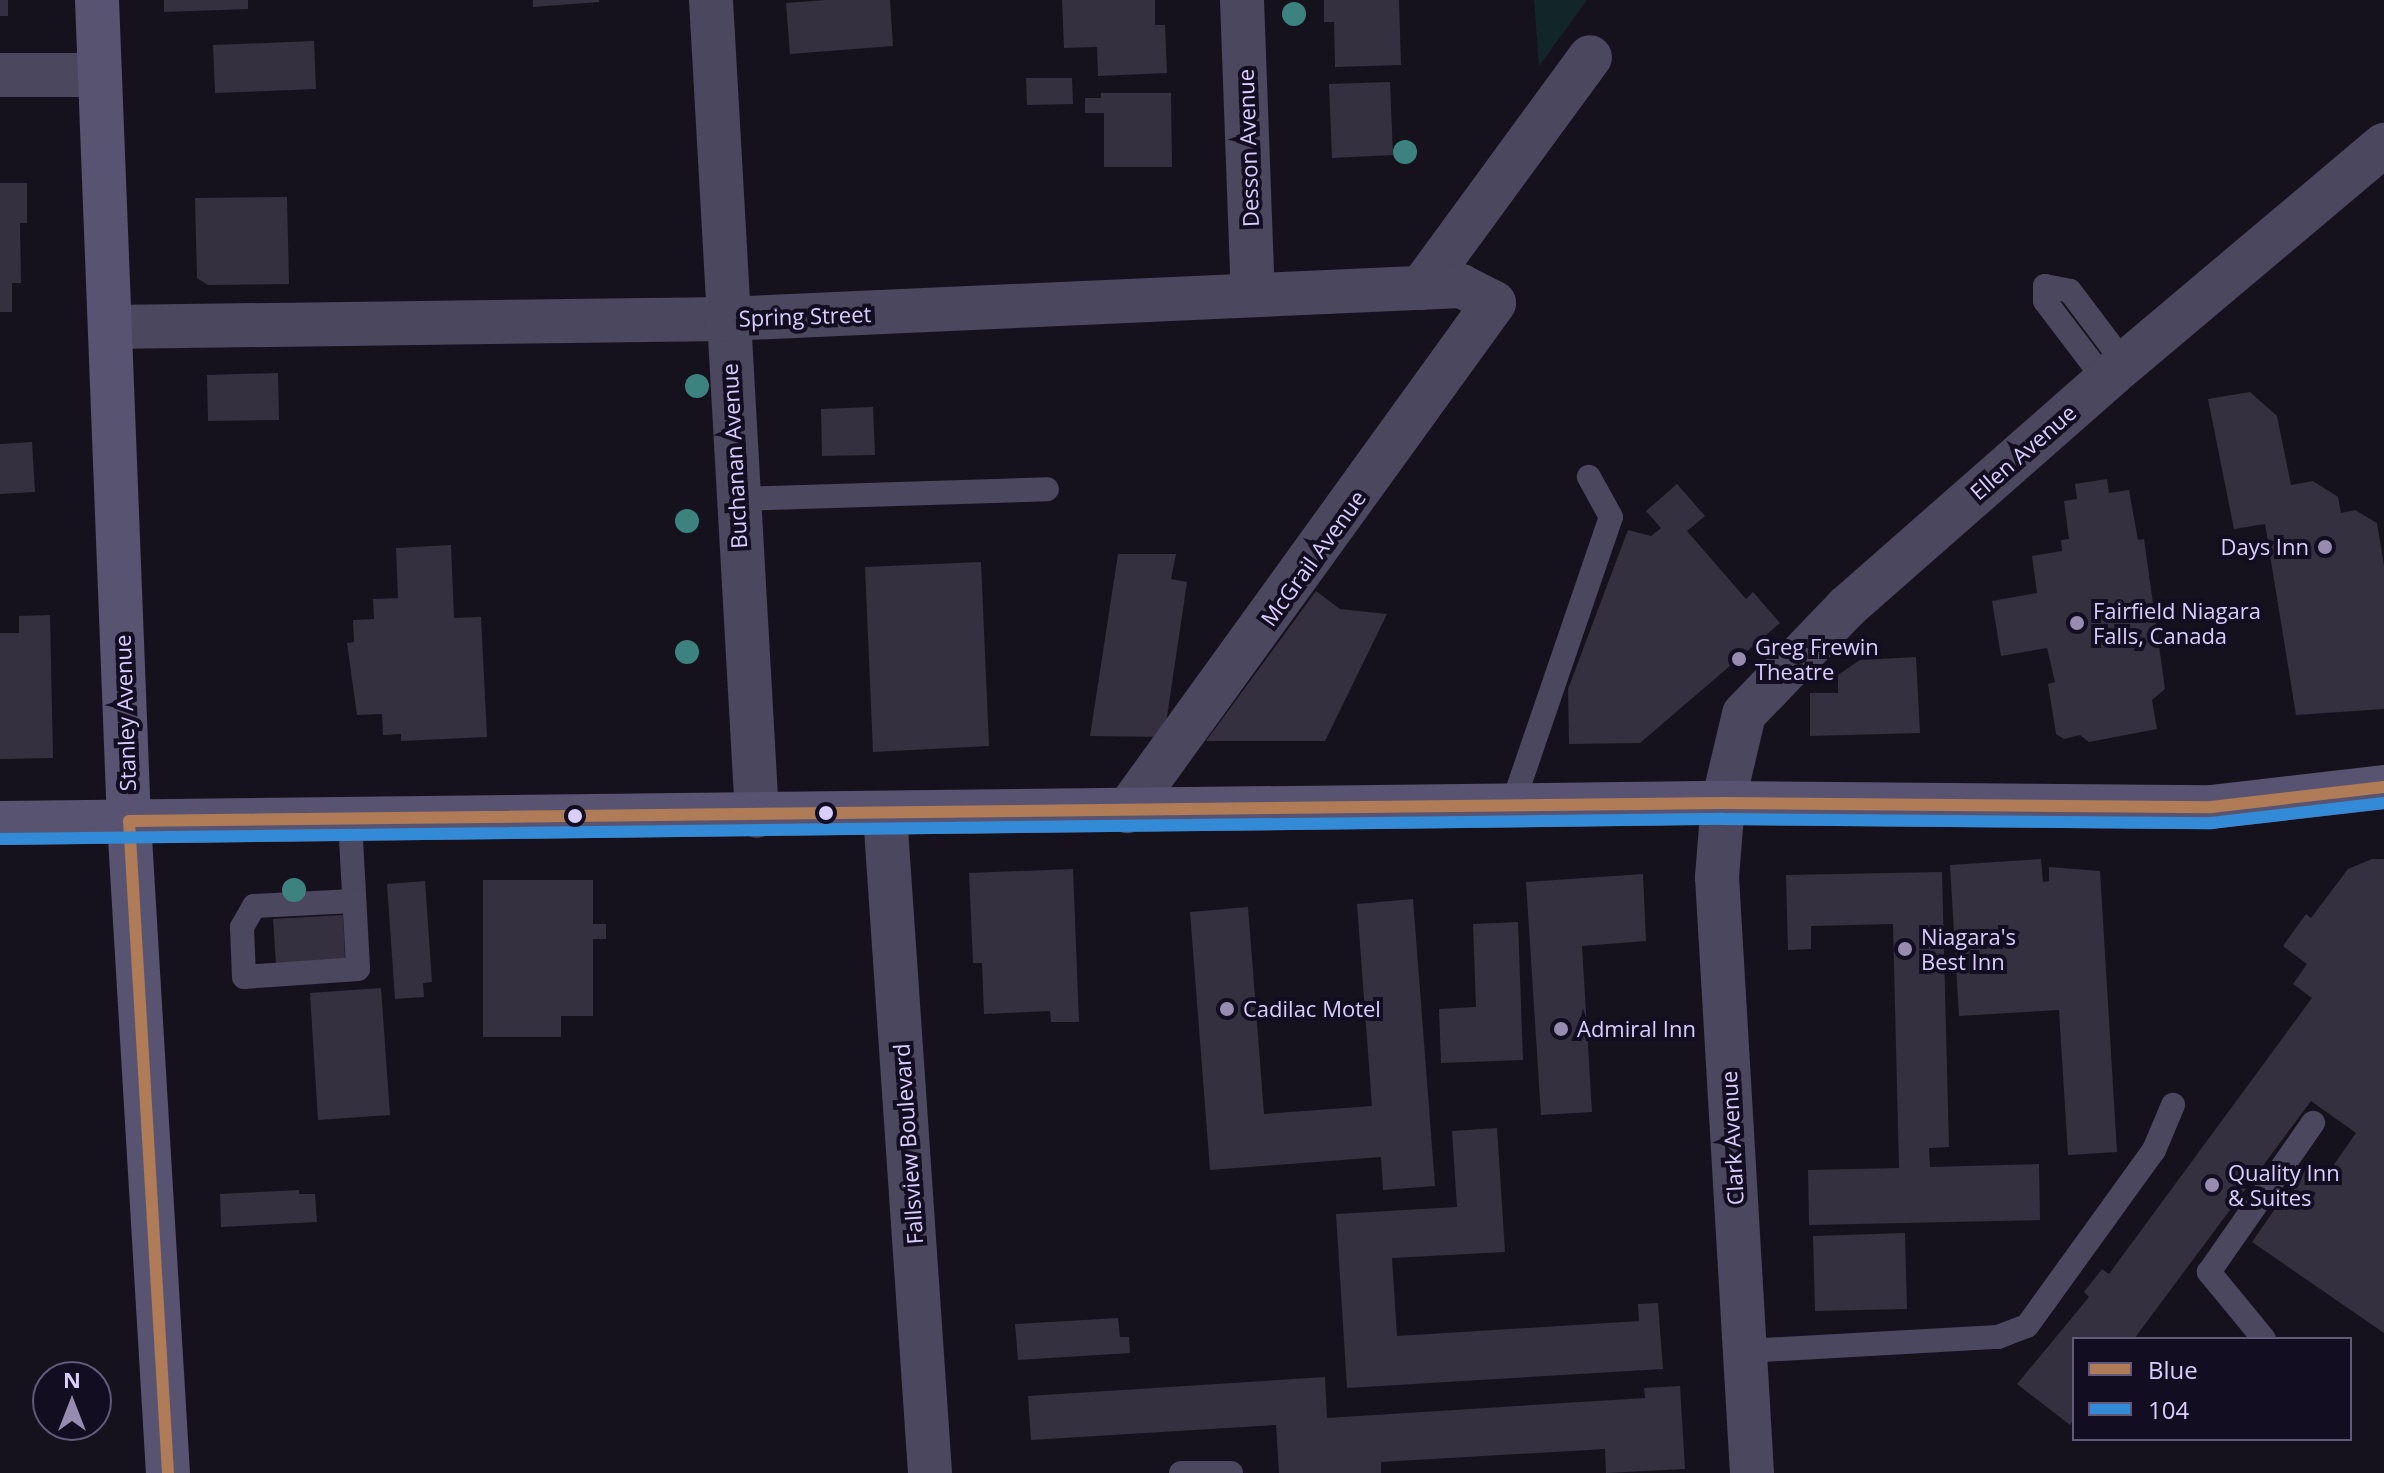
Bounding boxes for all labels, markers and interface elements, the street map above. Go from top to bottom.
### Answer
street label: Desson Avenue [1232,68,1264,228]
street label: Spring Street [738,300,872,332]
street label: Buchanan Avenue [716,363,752,549]
street label: Ellen Avenue [1965,399,2081,505]
street label: McGrail Avenue [1255,485,1371,631]
place label: Days Inn [2220,534,2309,560]
marker: Days Inn [2316,538,2334,556]
place label: Fairfield Niagara Falls, Canada [2093,597,2261,648]
marker: Fairfield Niagara Falls, Canada [2068,614,2086,632]
place label: Greg Frewin Theatre [1755,633,1879,684]
street label: Stanley Avenue [109,634,141,792]
marker: Greg Frewin Theatre [1730,650,1748,668]
unlabelled marker [818,805,834,821]
unlabelled marker [567,808,583,824]
place label: Niagara's Best Inn [1921,923,2016,974]
marker: Niagara's Best Inn [1896,940,1914,958]
place label: Cadilac Motel [1243,996,1381,1022]
marker: Cadilac Motel [1218,1000,1236,1018]
place label: Admiral Inn [1577,1016,1696,1042]
marker: Admiral Inn [1552,1020,1570,1038]
street label: Fallsview Boulevard [888,1043,928,1245]
street label: Clark Avenue [1715,1070,1749,1206]
place label: Quality Inn & Suites [2228,1159,2340,1210]
marker: Quality Inn & Suites [2203,1176,2221,1194]
legend [2072,1337,2352,1441]
text: Blue [2148,1353,2198,1386]
north arrow [32,1361,112,1441]
text: N [63,1364,81,1394]
text: 104 [2148,1393,2189,1426]

